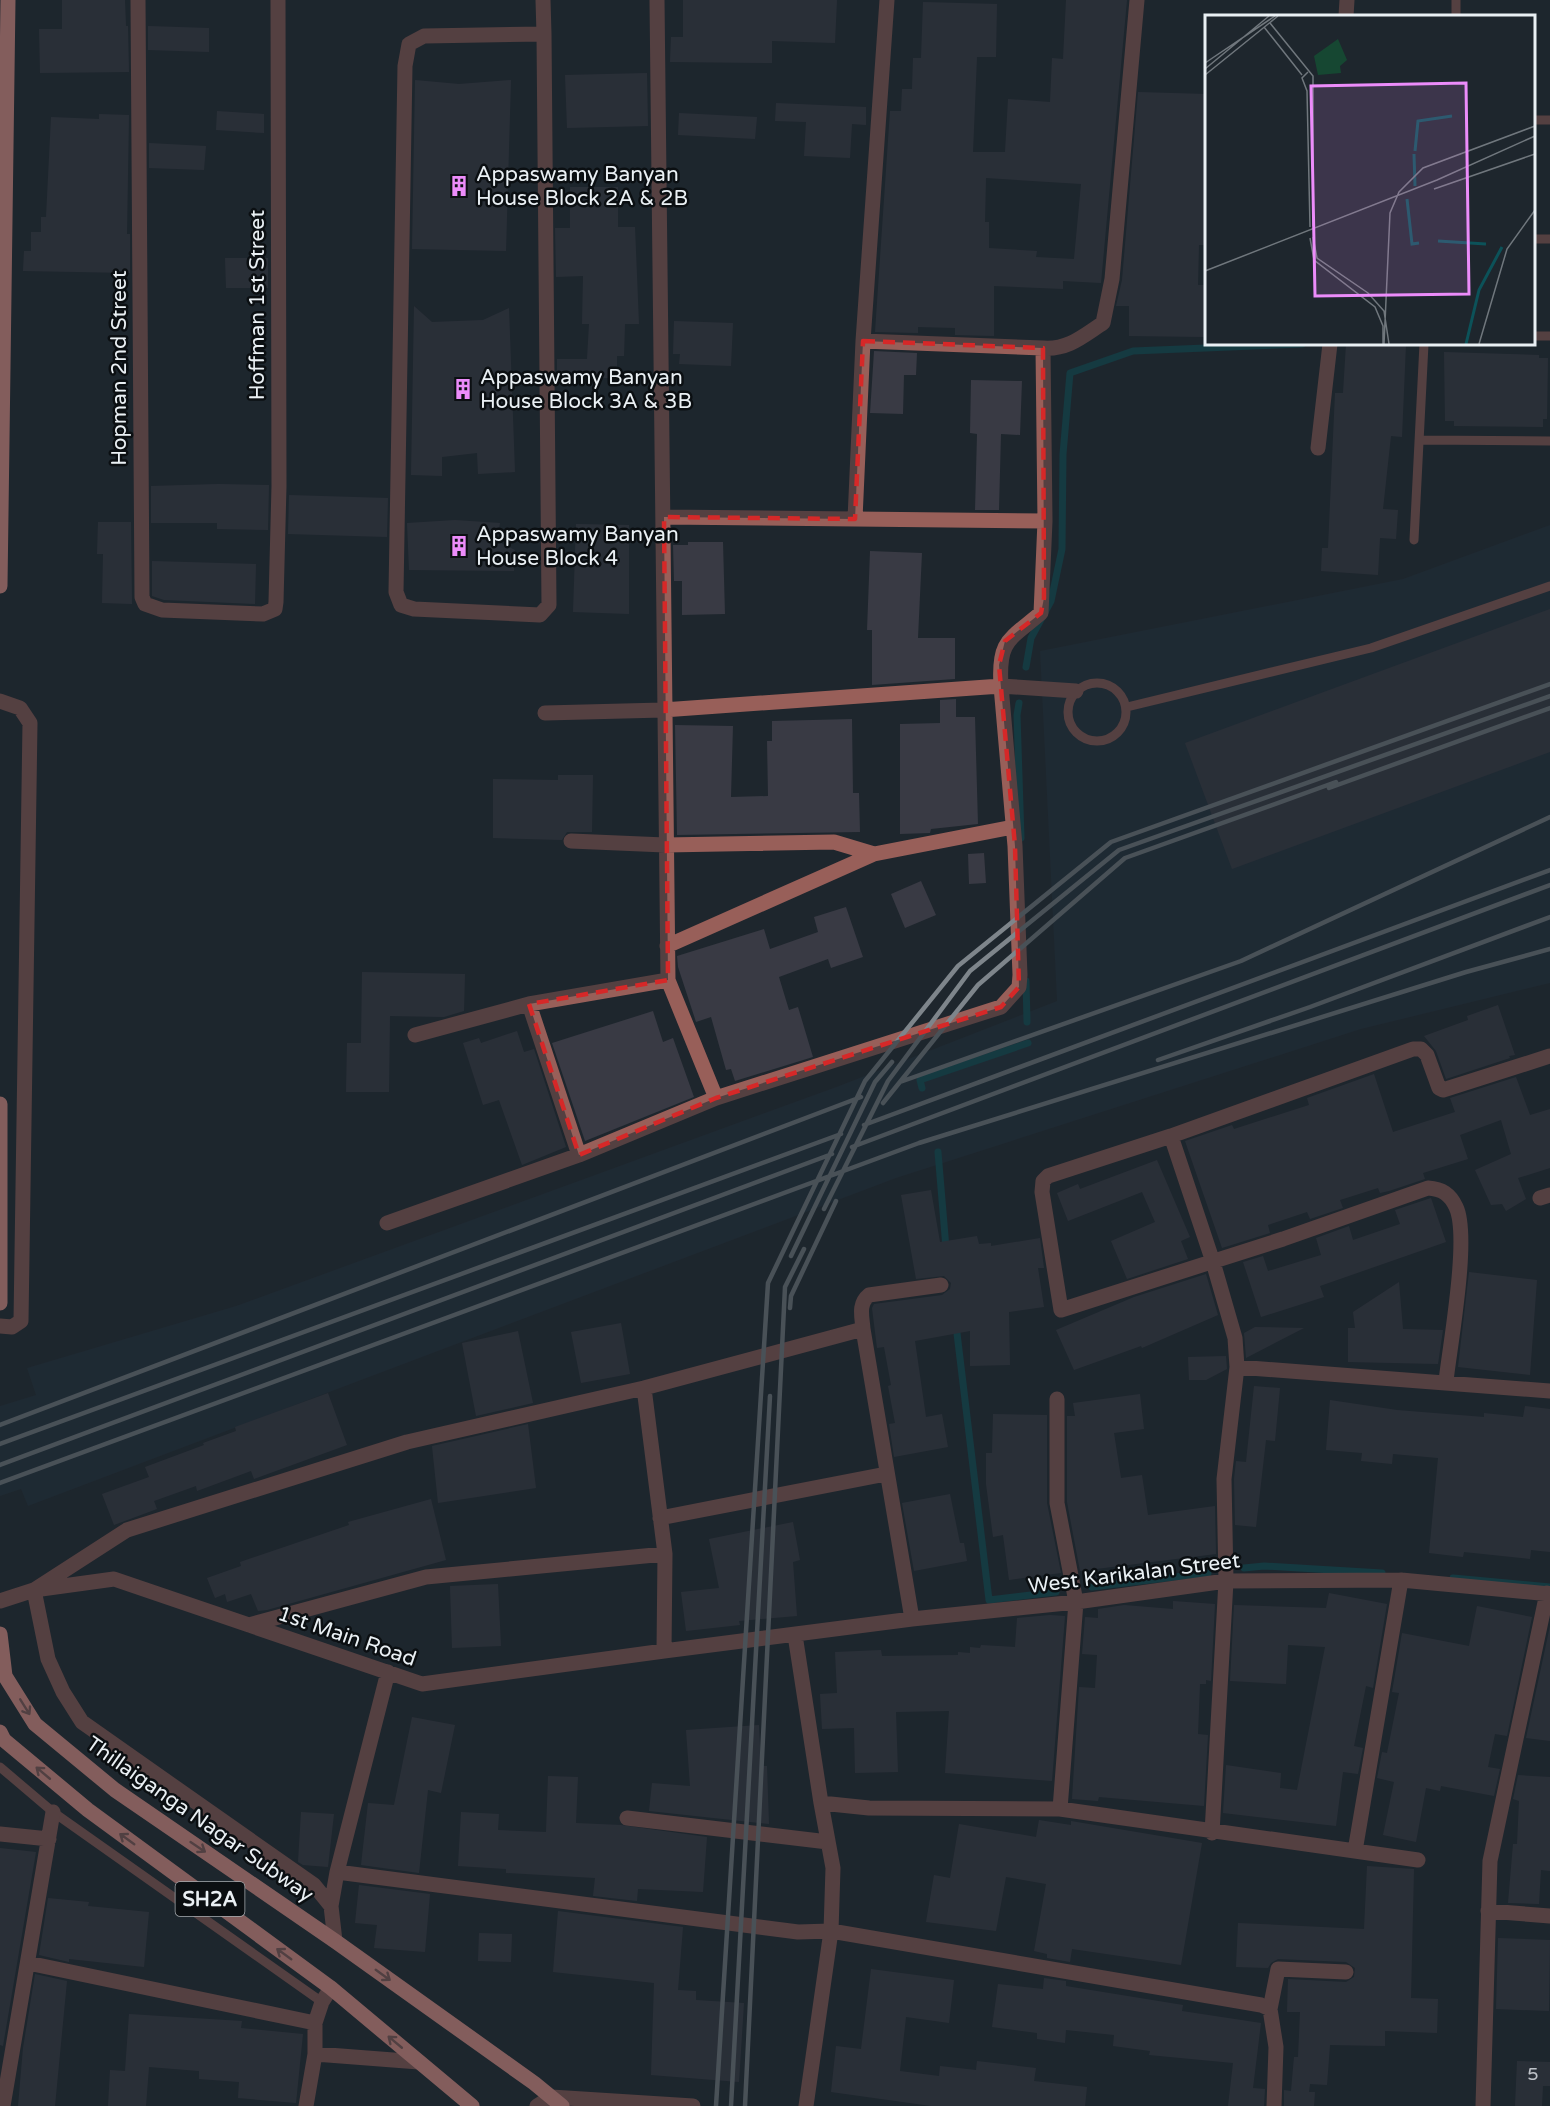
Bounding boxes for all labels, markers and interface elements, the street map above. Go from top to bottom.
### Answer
inset map [1205,15,1535,345]
place label: Appaswamy Banyan House Block 2A & 2B [476,162,688,211]
building icon: Appaswamy Banyan House Block 2A & 2B [447,174,471,198]
street label: Hoffman 1st Street [245,210,270,400]
street label: Hopman 2nd Street [107,270,132,466]
place label: Appaswamy Banyan House Block 3A & 3B [480,365,692,414]
building icon: Appaswamy Banyan House Block 3A & 3B [451,377,475,401]
place label: Appaswamy Banyan House Block 4 [476,522,679,571]
building icon: Appaswamy Banyan House Block 4 [447,534,471,558]
street label: West Karikalan Street [1027,1548,1241,1599]
street label: 1st Main Road [274,1601,419,1672]
one-way arrow [20,1698,32,1715]
street label: Thillaiganga Nagar Subway [81,1731,318,1908]
one-way arrow [35,1766,51,1779]
one-way arrow [119,1832,135,1845]
one-way arrow [190,1841,206,1853]
road number: SH2A [176,1882,244,1916]
one-way arrow [277,1948,293,1960]
one-way arrow [374,1969,390,1981]
one-way arrow [387,2035,403,2048]
house number: 5 [1527,2063,1539,2085]

